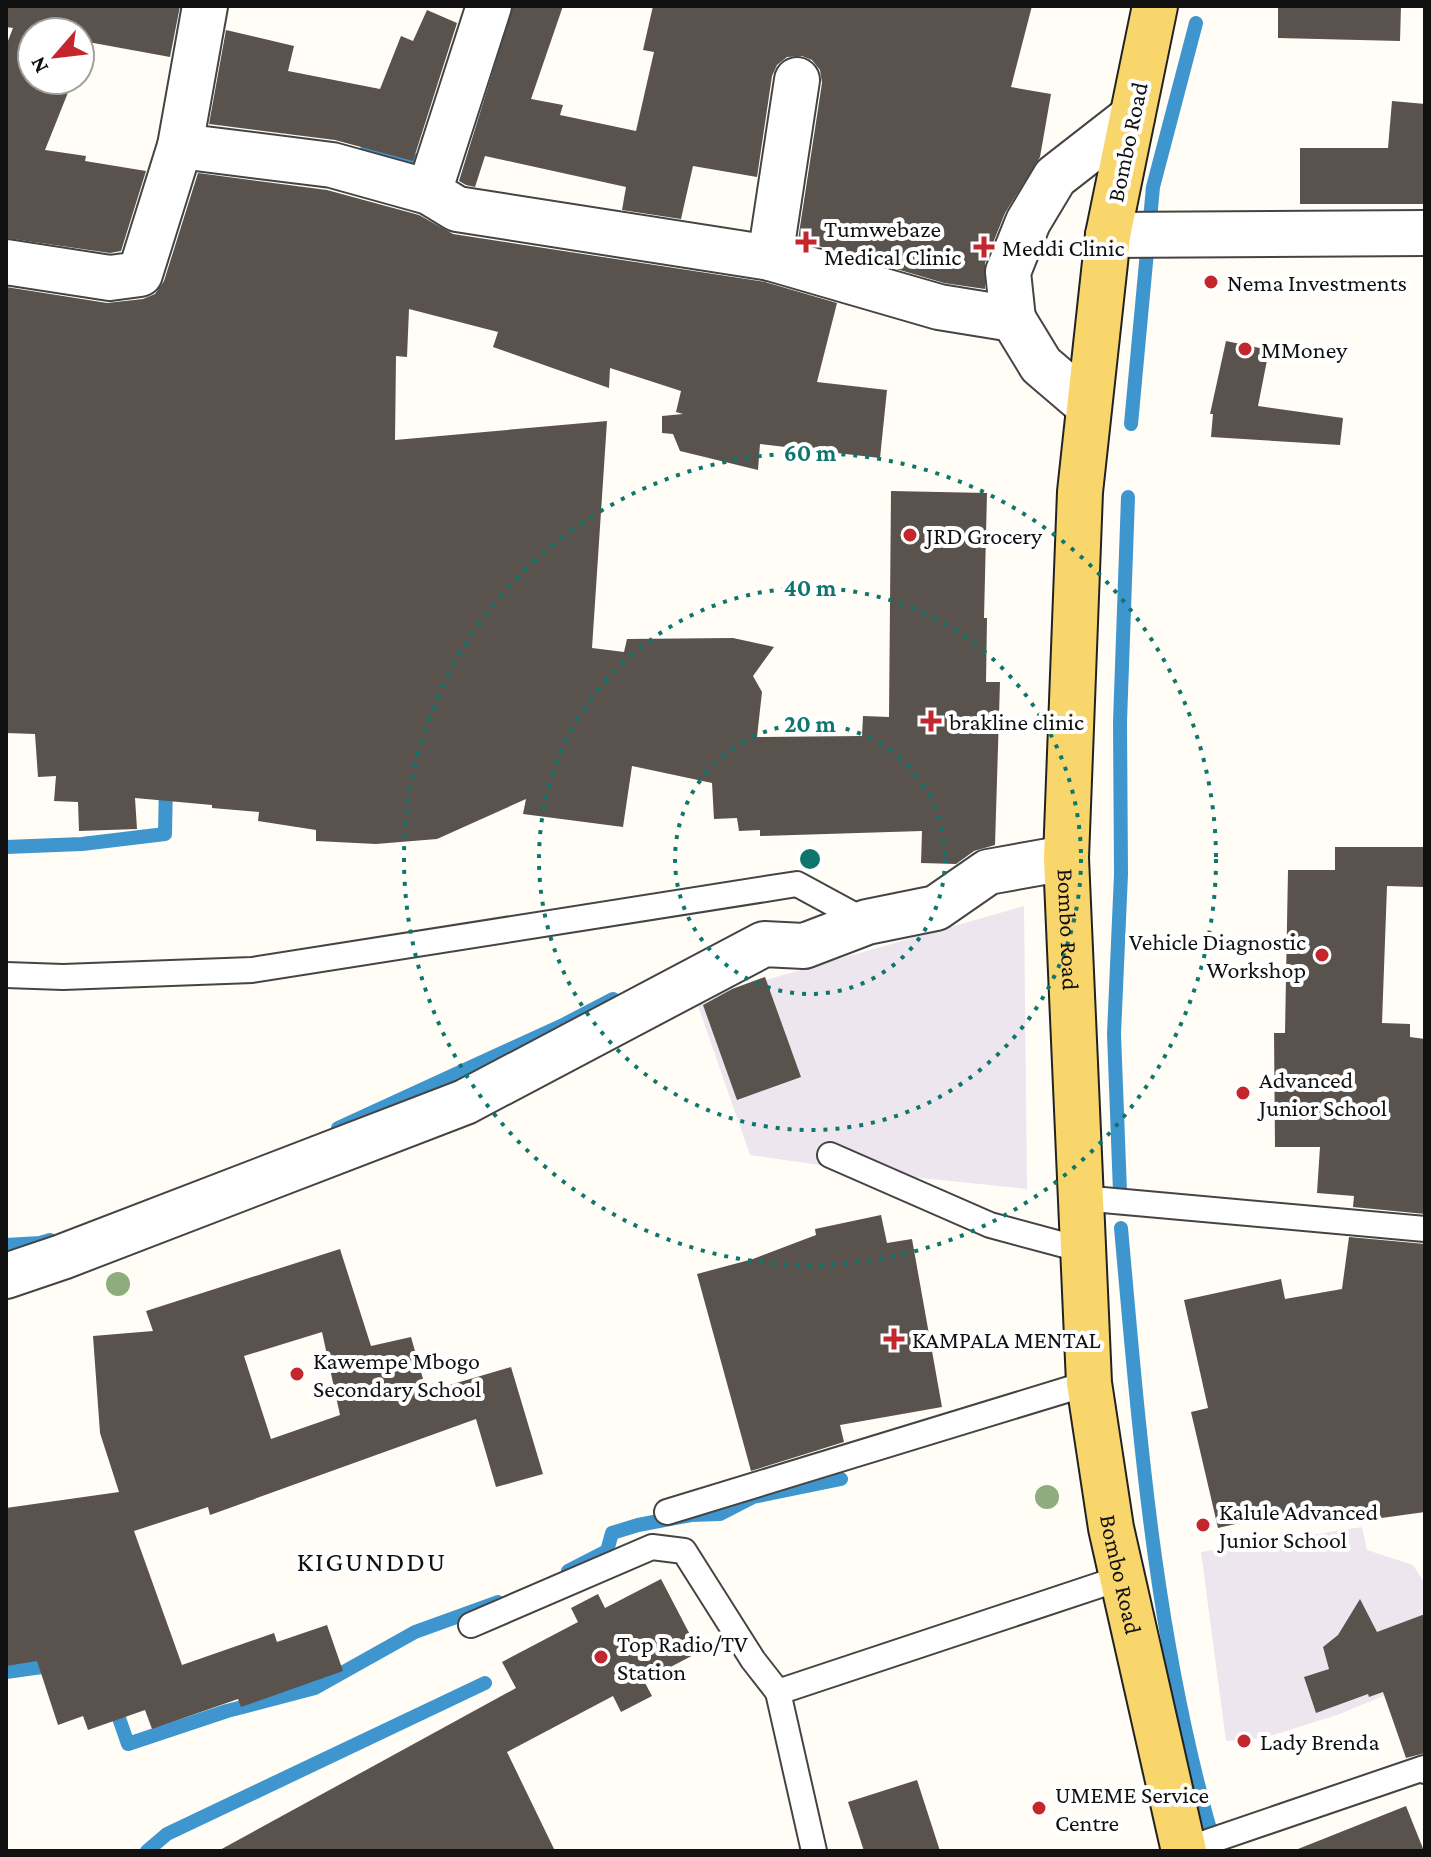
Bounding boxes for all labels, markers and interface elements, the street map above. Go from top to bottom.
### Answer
north arrow [16,16,96,96]
text: N [24,53,53,78]
street label: Bombo Road [1101,79,1153,204]
place label: Tumwebaze Medical Clinic [824,215,961,270]
marker: Tumwebaze Medical Clinic [795,231,817,253]
place label: Meddi Clinic [1002,234,1124,261]
marker: Meddi Clinic [973,236,995,258]
place label: Nema Investments [1227,269,1407,296]
marker: Nema Investments [1202,273,1220,291]
place label: MMoney [1261,336,1348,363]
marker: MMoney [1236,340,1254,358]
text: 60 m [784,439,837,466]
place label: JRD Grocery [924,522,1043,549]
marker: JRD Grocery [901,526,919,544]
text: 40 m [784,574,837,601]
place label: brakline clinic [949,708,1084,735]
text: 20 m [784,710,837,737]
marker: brakline clinic [920,710,942,732]
centre of rings [796,845,824,873]
street label: Bombo Road [1053,868,1085,991]
place label: Vehicle Diagnostic Workshop [1129,928,1306,983]
marker: Vehicle Diagnostic Workshop [1313,946,1331,964]
place label: Advanced Junior School [1257,1066,1387,1121]
marker: Advanced Junior School [1234,1084,1252,1102]
place label: KAMPALA MENTAL [912,1326,1101,1353]
marker: KAMPALA MENTAL [883,1328,905,1350]
place label: Kawempe Mbogo Secondary School [313,1347,481,1402]
marker: Kawempe Mbogo Secondary School [288,1365,306,1383]
place label: Kalule Advanced Junior School [1217,1498,1379,1553]
street label: Bombo Road [1096,1513,1148,1637]
marker: Kalule Advanced Junior School [1194,1516,1212,1534]
district label: KIGUNDDU [297,1546,447,1577]
place label: Top Radio/TV Station [617,1630,748,1685]
marker: Top Radio/TV Station [592,1648,610,1666]
place label: Lady Brenda [1260,1728,1380,1755]
marker: Lady Brenda [1235,1732,1253,1750]
place label: UMEME Service Centre [1055,1781,1209,1836]
marker: UMEME Service Centre [1030,1799,1048,1817]

